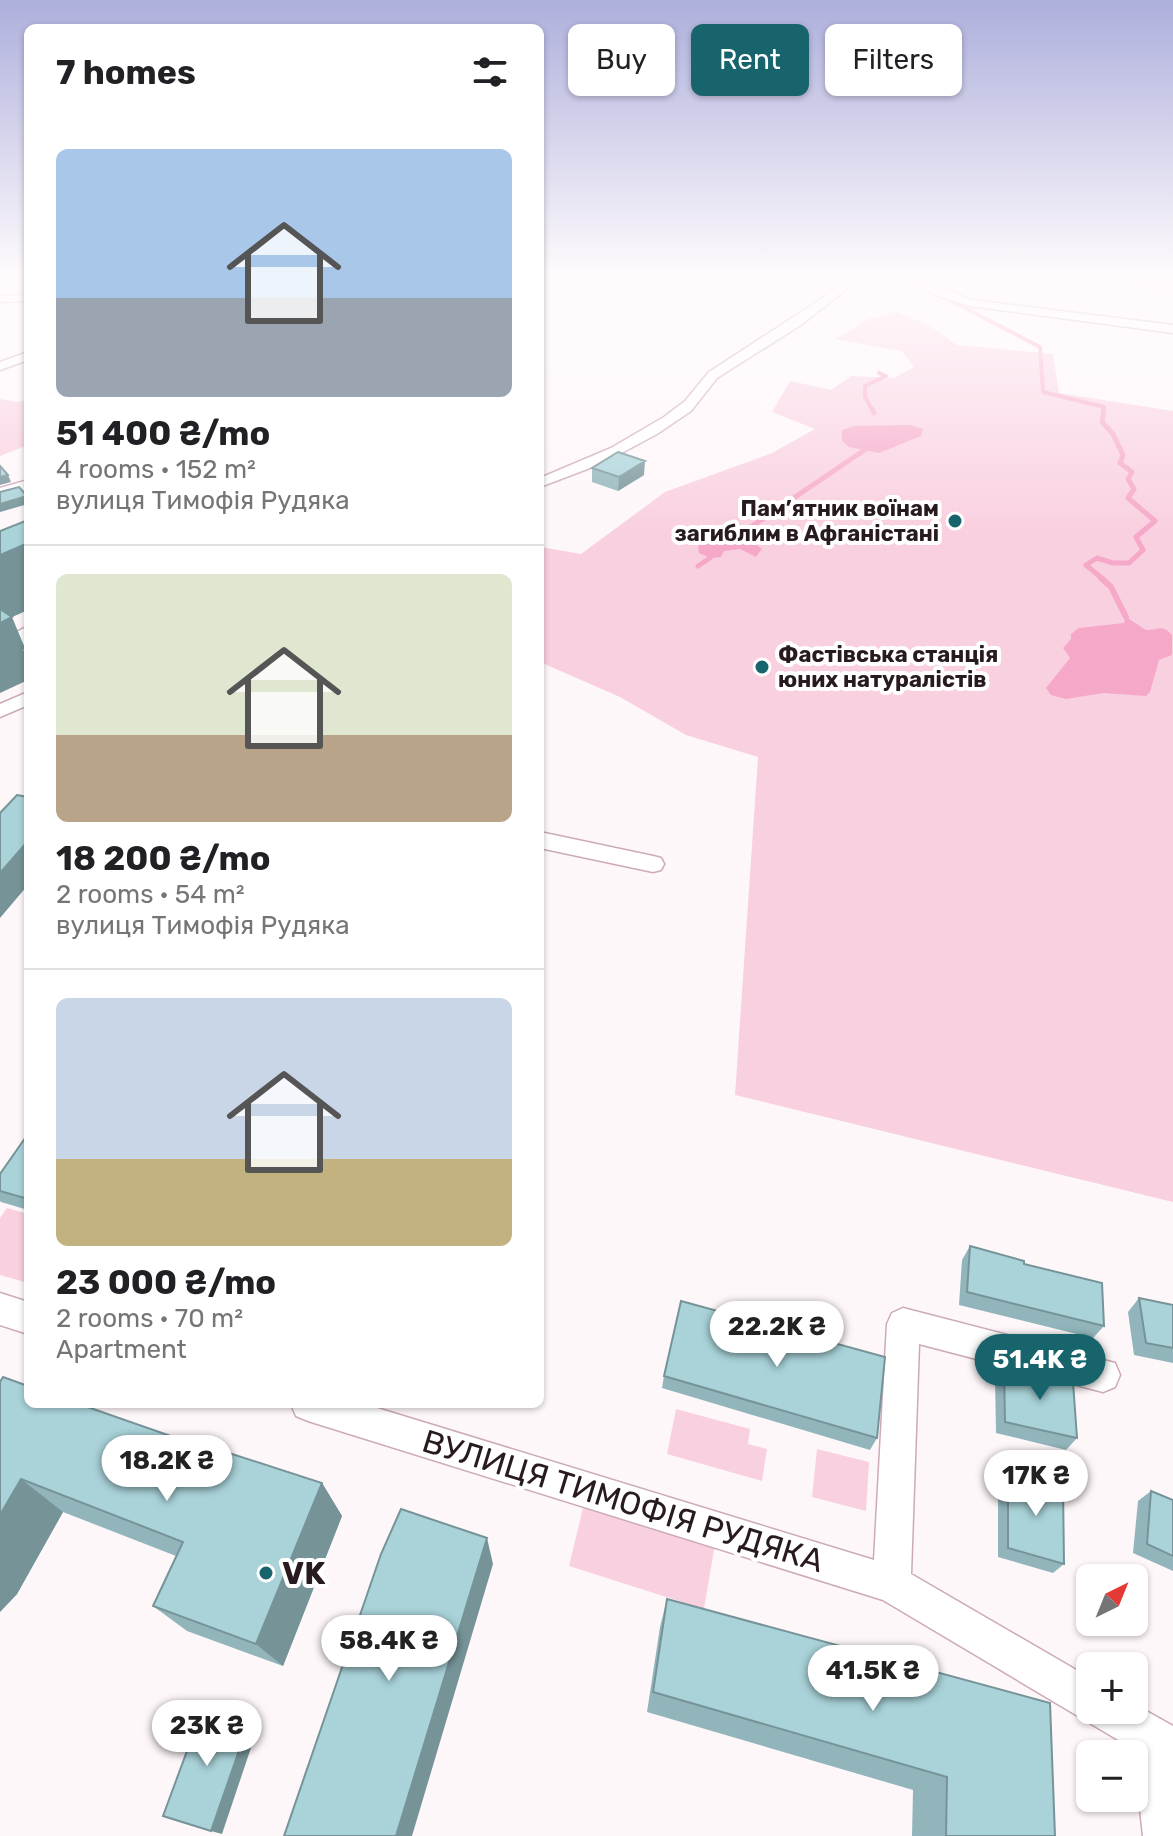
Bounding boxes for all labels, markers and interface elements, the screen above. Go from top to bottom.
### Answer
chip: Buy [568,24,675,96]
chip: Rent [691,24,809,96]
chip: Filters [825,24,962,96]
icon: filters [468,50,512,94]
text: 7 homes [56,52,196,93]
icon: home [212,201,356,345]
text: 51 400 ₴/mo [56,413,270,454]
text: 4 rooms · 152 m² [56,454,256,485]
text: вулиця Тимофія Рудяка [56,485,350,516]
place label: Пам’ятник воїнам загиблим в Афганістані [674,495,939,547]
marker: Пам’ятник воїнам загиблим в Афганістані [946,512,964,530]
icon: home [212,626,356,770]
place label: Фастівська станція юних натуралістів [778,641,998,693]
marker: Фастівська станція юних натуралістів [753,658,771,676]
text: 18 200 ₴/mo [56,838,270,879]
text: 2 rooms · 54 m² [56,879,245,910]
text: вулиця Тимофія Рудяка [56,910,350,941]
icon: home [212,1050,356,1194]
text: 23 000 ₴/mo [56,1262,276,1303]
pin: 22.2K ₴ [703,1301,851,1369]
text: 2 rooms · 70 m² [56,1303,243,1334]
text: 22.2K ₴ [728,1311,826,1342]
text: Apartment [56,1334,187,1365]
pin: 51.4K ₴ [966,1334,1114,1402]
text: 51.4K ₴ [993,1344,1087,1375]
street label: ВУЛИЦЯ ТИМОФІЯ РУДЯКА [418,1422,828,1580]
pin: 18.2K ₴ [93,1435,241,1503]
text: 18.2K ₴ [120,1445,214,1476]
pin: 17K ₴ [980,1450,1092,1518]
text: 17K ₴ [1002,1460,1070,1491]
place label: VK [282,1554,325,1592]
marker: VK [257,1564,275,1582]
north arrow [1076,1564,1148,1636]
map controls [1076,1564,1148,1812]
pin: 58.4K ₴ [315,1615,463,1683]
text: 58.4K ₴ [339,1625,439,1656]
pin: 41.5K ₴ [799,1645,947,1713]
button: + [1076,1652,1148,1724]
text: 41.5K ₴ [826,1655,920,1686]
pin: 23K ₴ [151,1700,263,1768]
text: 23K ₴ [170,1710,244,1741]
button: − [1076,1740,1148,1812]

